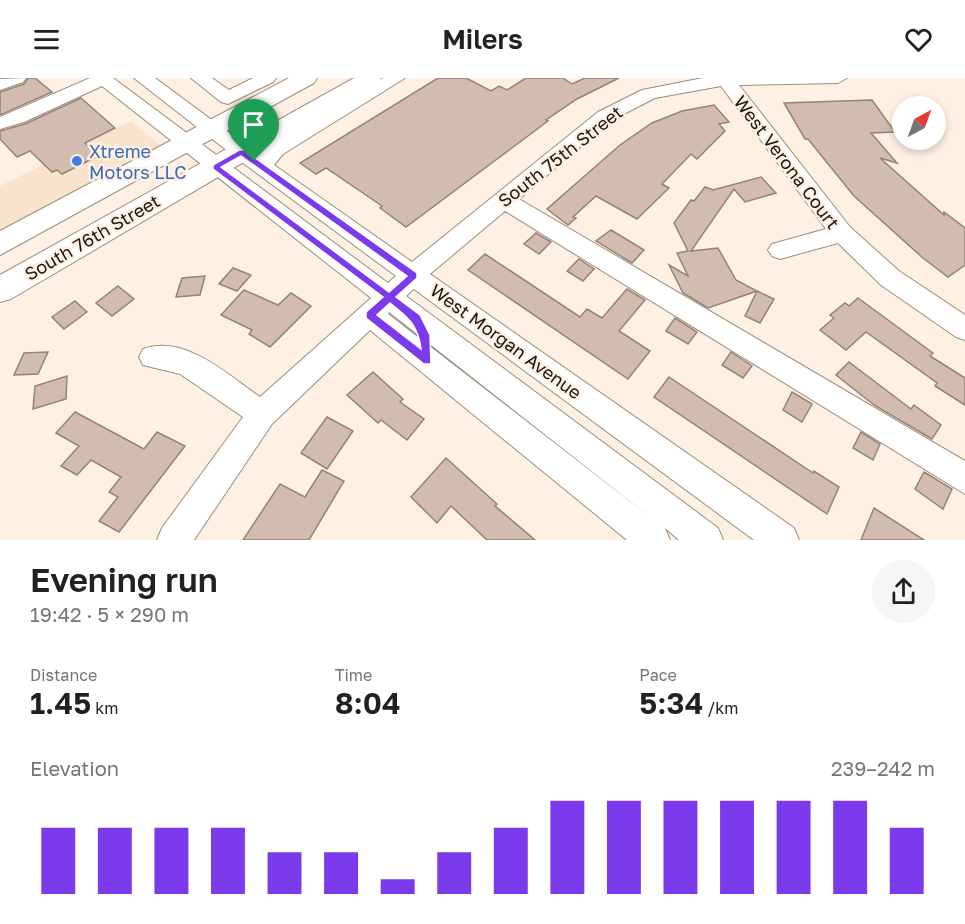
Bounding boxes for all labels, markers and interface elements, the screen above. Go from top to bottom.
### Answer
icon: menu [30,23,63,56]
text: Milers [442,23,523,55]
icon: heart [902,23,935,56]
street label: West Verona Court [730,91,844,233]
north arrow [892,96,946,150]
map controls [892,96,946,150]
pin [228,99,279,161]
street label: South 75th Street [493,101,627,211]
icon: arrive [237,108,270,141]
place label: Xtreme Motors LLC [89,140,186,183]
marker: Xtreme Motors LLC [70,154,84,168]
street label: South 76th Street [20,189,164,285]
street label: West Morgan Avenue [426,279,586,403]
text: Evening run [30,560,218,599]
button: share [872,560,935,623]
text: 19:42 · 5 × 290 m [30,602,189,626]
text: Distance [30,665,97,685]
text: Time [335,665,372,685]
text: Pace [639,665,677,685]
text: 1.45 [30,685,91,721]
text: 8:04 [335,685,401,721]
text: 5:34 [639,685,704,721]
text: km [91,698,118,718]
text: /km [704,698,738,718]
text: Elevation [30,756,119,780]
text: 239–242 m [831,756,935,780]

